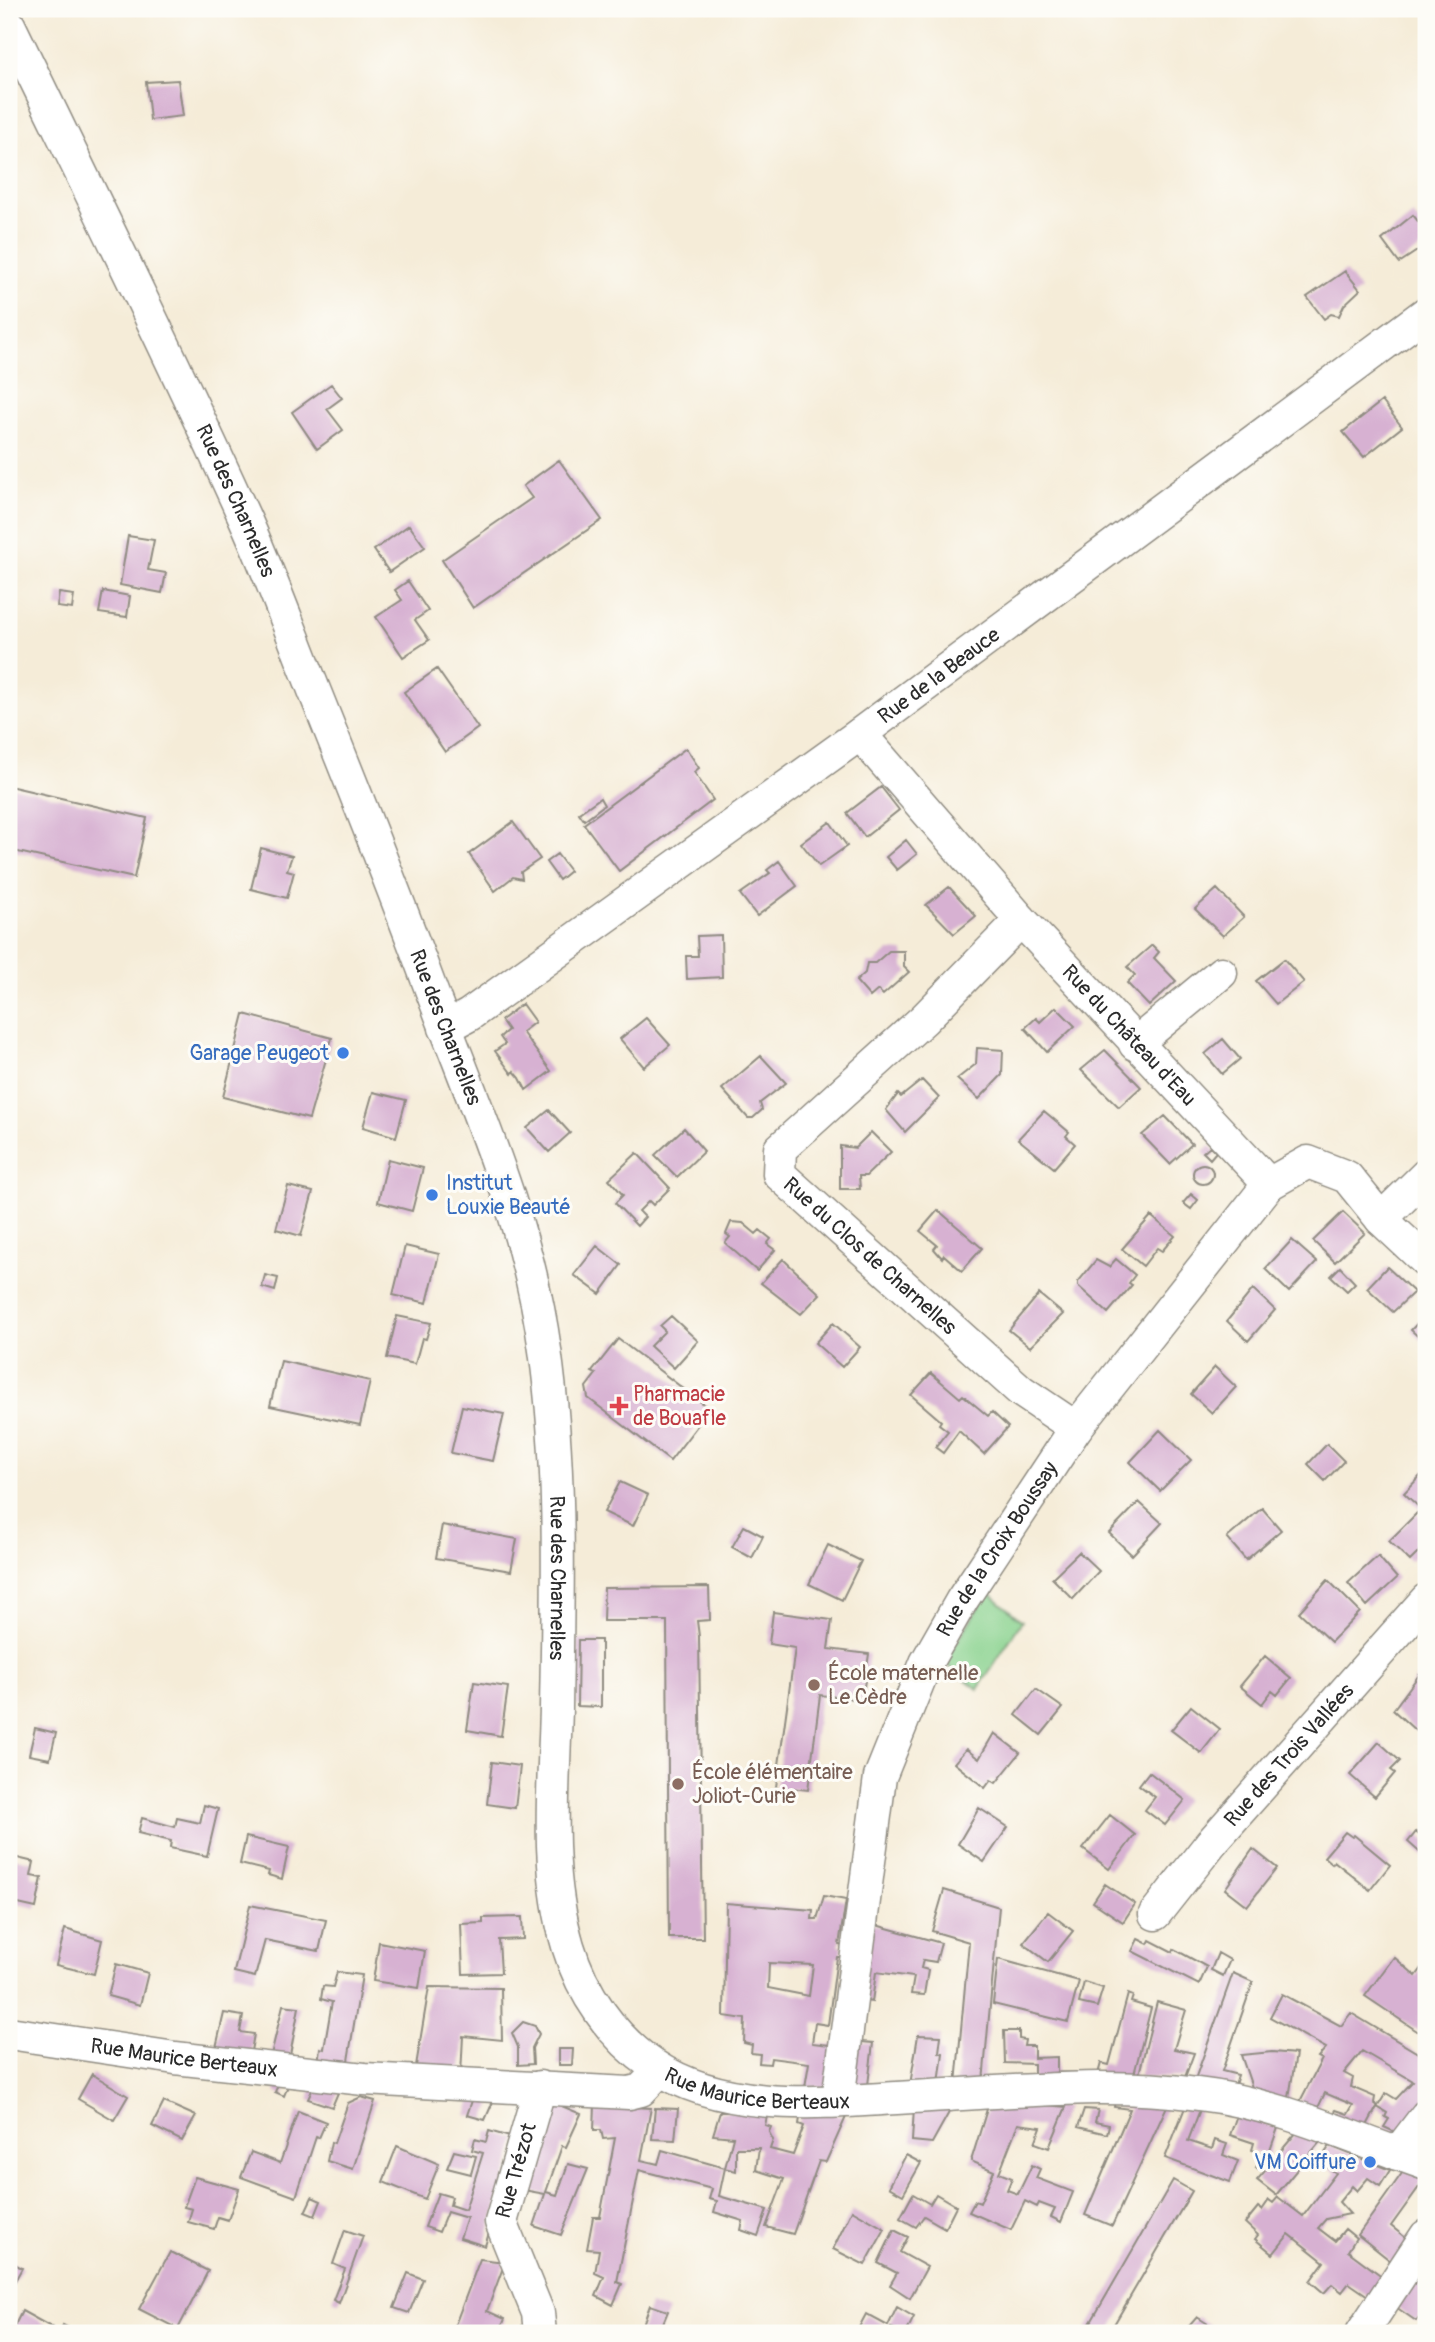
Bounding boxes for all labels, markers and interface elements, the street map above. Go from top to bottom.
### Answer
street label: Rue des Charnelles [189,420,282,582]
street label: Rue de la Beauce [873,621,1006,730]
street label: Rue des Charnelles [403,946,488,1110]
street label: Rue du Château d'Eau [1056,959,1202,1112]
place label: Garage Peugeot [189,1040,330,1067]
marker: Garage Peugeot [335,1045,351,1061]
place label: Institut Louxie Beauté [446,1170,571,1221]
street label: Rue du Clos de Charnelles [777,1171,963,1341]
marker: Institut Louxie Beauté [424,1187,440,1203]
place label: Pharmacie de Bouafle [633,1381,726,1432]
marker: Pharmacie de Bouafle [611,1398,627,1414]
street label: Rue de la Croix Boussay [931,1456,1064,1642]
street label: Rue des Charnelles [543,1495,571,1661]
place label: École maternelle Le Cèdre [828,1660,979,1711]
marker: École maternelle Le Cèdre [806,1677,822,1693]
street label: Rue des Trois Vallées [1219,1677,1360,1833]
place label: École élémentaire Joliot-Curie [692,1759,853,1810]
marker: École élémentaire Joliot-Curie [670,1776,686,1792]
street label: Rue Maurice Berteaux [89,2032,279,2083]
street label: Rue Maurice Berteaux [659,2062,851,2116]
street label: Rue Trézot [490,2119,543,2221]
place label: VM Coiffure [1254,2149,1357,2176]
marker: VM Coiffure [1362,2154,1378,2170]

